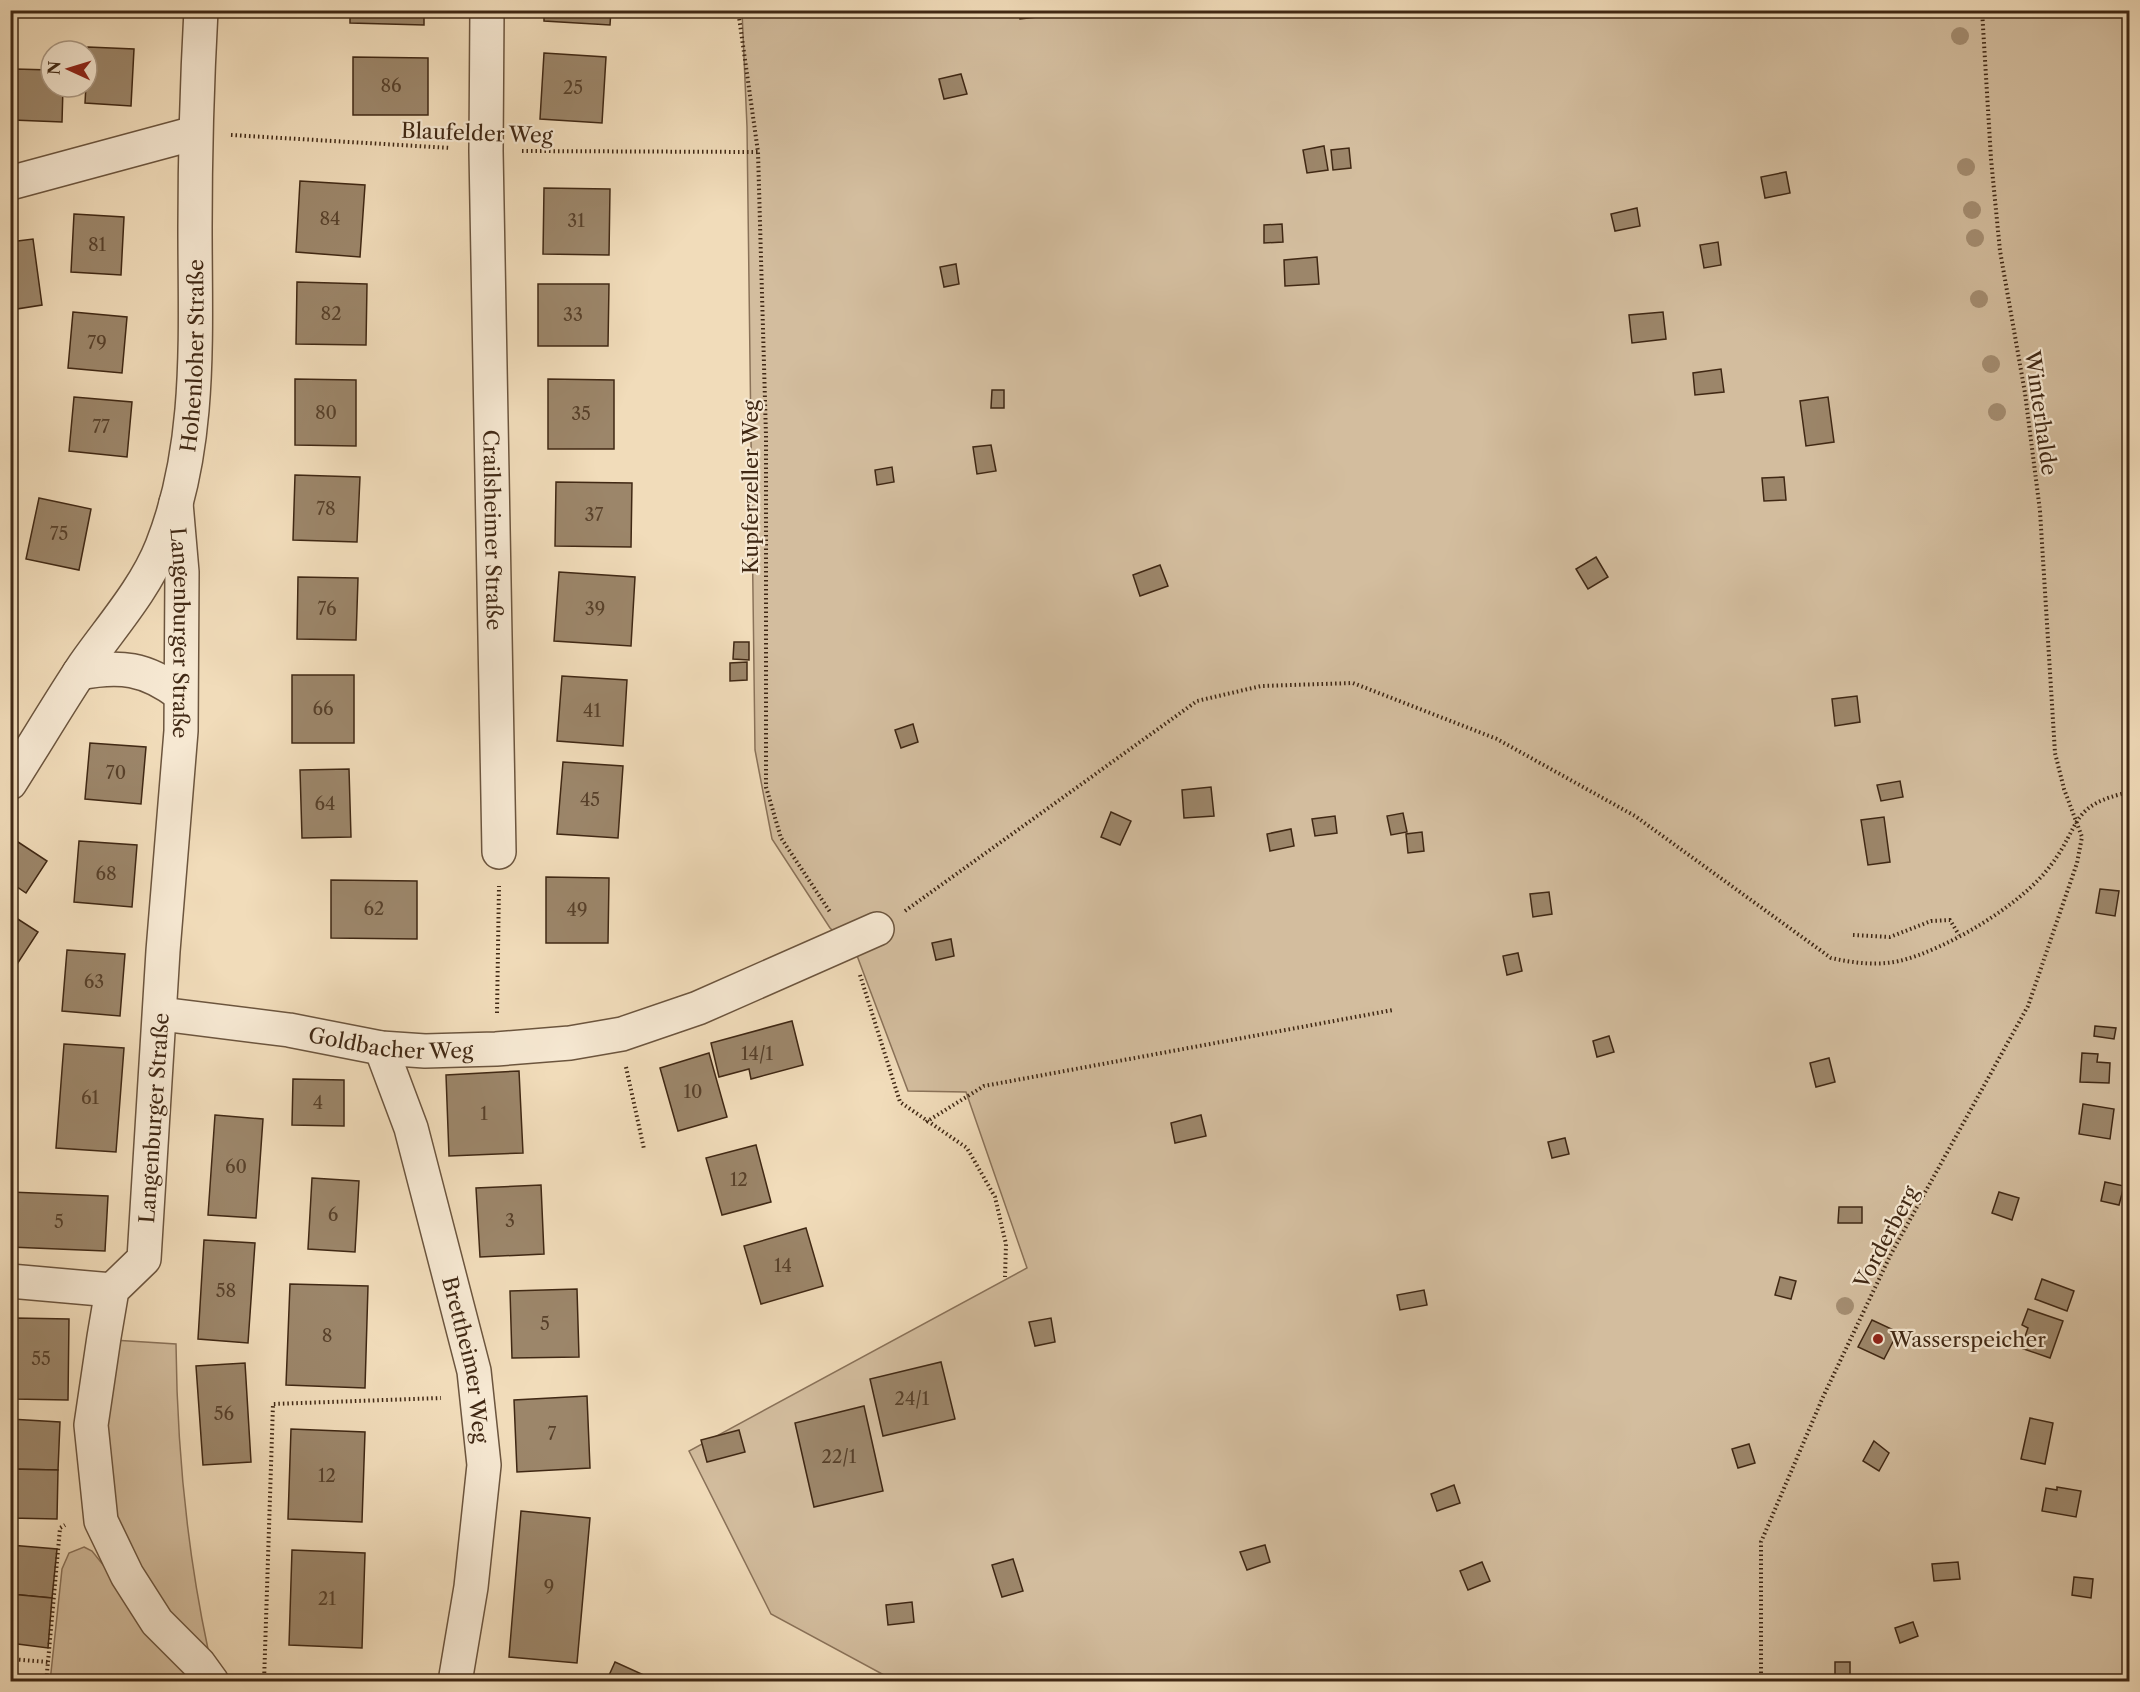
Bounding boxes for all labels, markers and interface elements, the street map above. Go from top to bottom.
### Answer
north arrow [39,39,99,99]
text: N [44,60,65,76]
house number: 86 [380,75,402,97]
house number: 25 [563,77,583,99]
street label: Blaufelder Weg [401,118,554,148]
house number: 84 [319,208,341,230]
house number: 31 [567,210,585,232]
house number: 81 [88,234,107,256]
street label: Hohenloher Straße [175,259,208,454]
house number: 82 [320,303,342,325]
house number: 33 [563,304,583,326]
house number: 79 [87,332,107,354]
street label: Winterhalde [2020,348,2062,477]
street label: Kupferzeller Weg [738,399,763,574]
house number: 80 [315,402,337,424]
house number: 35 [571,403,591,425]
house number: 77 [92,416,110,438]
street label: Crailsheimer Straße [479,429,507,631]
house number: 78 [316,498,336,520]
house number: 37 [585,504,604,526]
house number: 75 [50,523,68,545]
street label: Langenburger Straße [166,526,195,739]
house number: 76 [317,598,337,620]
house number: 39 [585,598,605,620]
house number: 66 [312,698,334,720]
house number: 41 [583,700,601,722]
house number: 70 [106,762,126,784]
house number: 45 [580,789,600,811]
house number: 64 [315,793,335,815]
house number: 68 [95,863,117,885]
house number: 62 [364,898,384,920]
house number: 49 [567,899,587,921]
house number: 63 [84,971,104,993]
street label: Langenburger Straße [134,1012,174,1224]
street label: Goldbacher Weg [306,1022,474,1064]
house number: 14/1 [741,1043,773,1065]
house number: 10 [684,1081,702,1103]
house number: 61 [81,1087,99,1109]
house number: 4 [313,1092,323,1114]
house number: 1 [480,1103,488,1125]
house number: 60 [225,1156,247,1178]
house number: 12 [730,1169,748,1191]
street label: Vorderberg [1848,1181,1924,1293]
house number: 6 [328,1204,338,1226]
house number: 3 [505,1210,515,1232]
house number: 5 [54,1211,64,1233]
house number: 14 [774,1255,792,1277]
street label: Brettheimer Weg [437,1274,494,1445]
house number: 58 [216,1280,236,1302]
house number: 5 [540,1313,550,1335]
house number: 8 [322,1325,332,1347]
place label: Wasserspeicher [1889,1327,2046,1352]
marker: Wasserspeicher [1871,1332,1885,1346]
house number: 55 [31,1348,51,1370]
house number: 24/1 [895,1388,930,1410]
house number: 56 [214,1403,234,1425]
house number: 7 [548,1423,557,1445]
house number: 22/1 [822,1446,857,1468]
house number: 12 [318,1465,336,1487]
house number: 9 [544,1576,554,1598]
house number: 21 [318,1588,336,1610]

